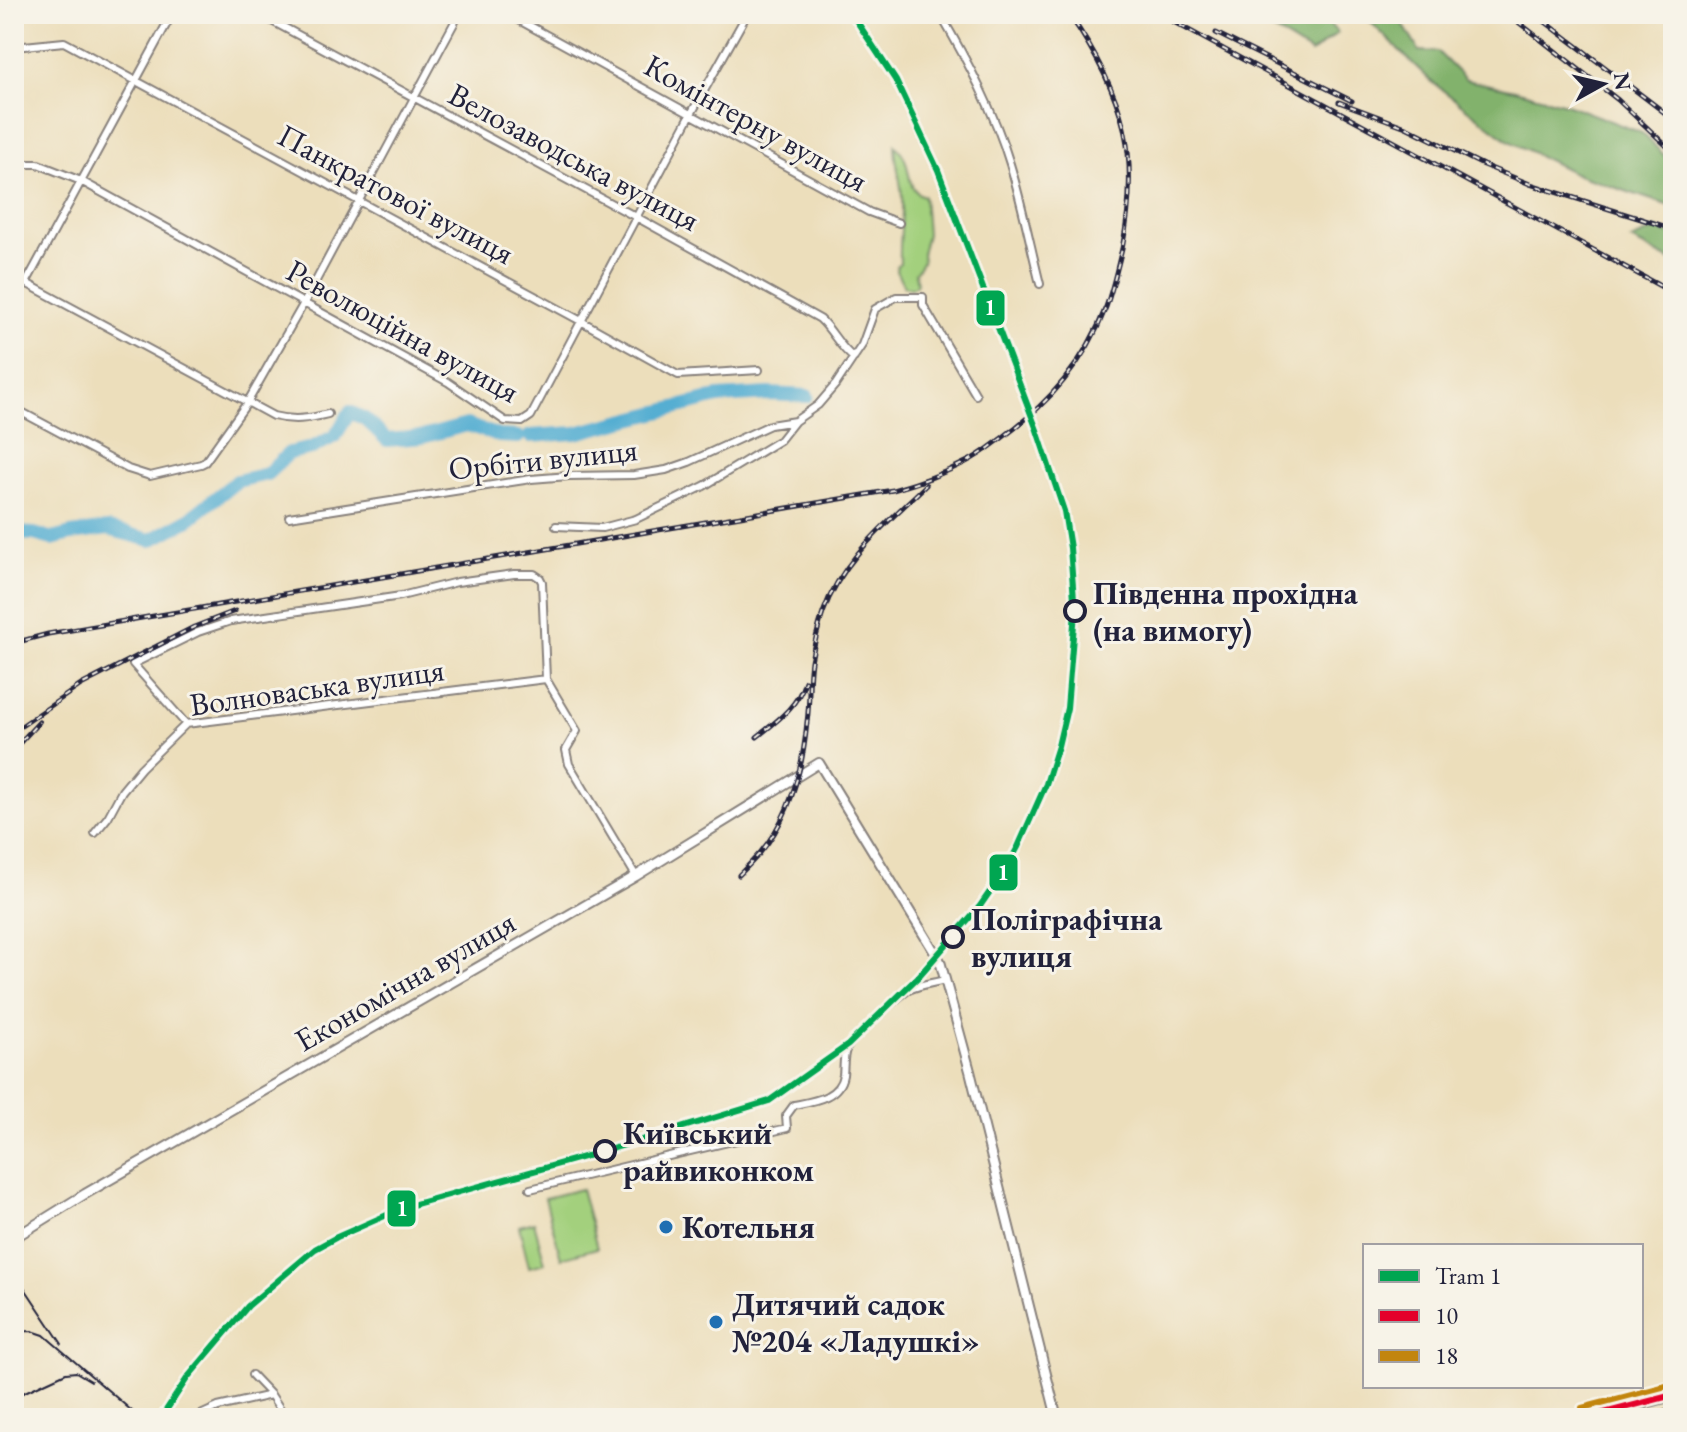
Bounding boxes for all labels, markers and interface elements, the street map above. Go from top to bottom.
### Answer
street label: Комінтерну вулиця [637,44,875,202]
north arrow [1563,44,1643,124]
text: N [1607,70,1638,92]
street label: Велозаводська вулиця [441,73,707,241]
street label: Панкратової вулиця [271,114,521,274]
street label: Революційна вулиця [279,250,527,412]
line badge: 1 [975,289,1006,327]
text: 1 [984,293,996,322]
street label: Орбіти вулиця [446,428,640,490]
place label: Південна прохідна (на вимогу) [1093,572,1359,651]
marker: Південна прохідна (на вимогу) [1064,600,1086,622]
street label: Волноваська вулиця [187,648,447,726]
line badge: 1 [988,853,1019,892]
text: 1 [997,858,1009,887]
place label: Поліграфічна вулиця [971,898,1163,977]
street label: Економічна вулиця [287,901,523,1061]
marker: Поліграфічна вулиця [942,926,964,948]
place label: Київський райвиконком [623,1112,815,1191]
marker: Київський райвиконком [594,1140,616,1162]
line badge: 1 [386,1189,417,1228]
text: 1 [396,1194,408,1223]
place label: Котельня [682,1206,815,1248]
marker: Котельня [657,1218,675,1236]
legend [1363,1244,1643,1388]
text: Tram 1 [1435,1260,1501,1291]
place label: Дитячий садок №204 «Ладушкі» [732,1283,980,1362]
text: 10 [1435,1300,1458,1331]
marker: Дитячий садок №204 «Ладушкі» [707,1313,725,1331]
text: 18 [1435,1340,1458,1371]

